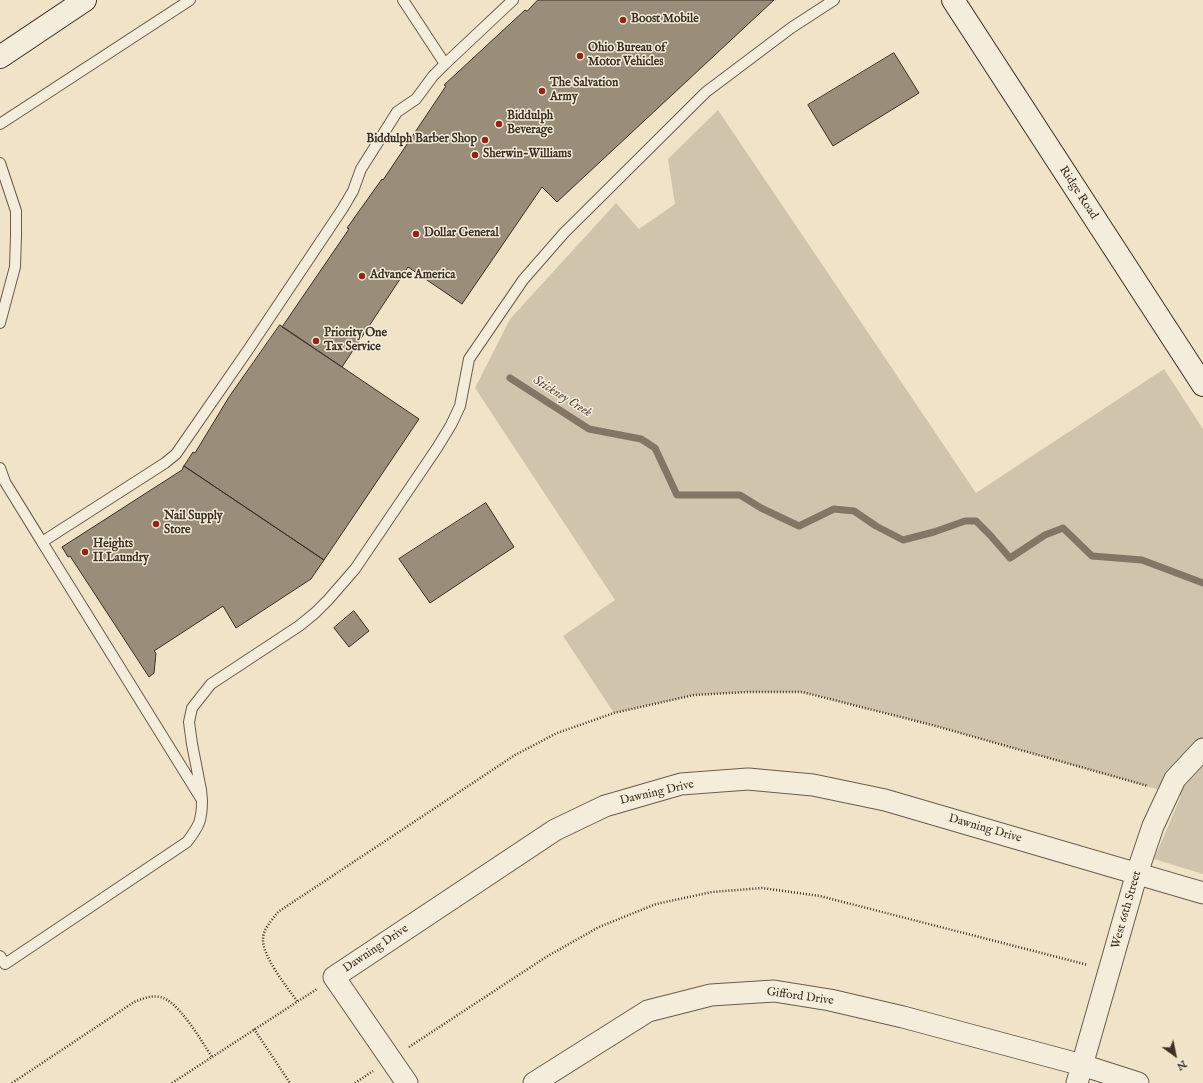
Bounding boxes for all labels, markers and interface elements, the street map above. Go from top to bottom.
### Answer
place label: Boost Mobile [631,13,699,27]
marker: Boost Mobile [618,15,628,25]
place label: Ohio Bureau of Motor Vehicles [588,42,665,70]
marker: Ohio Bureau of Motor Vehicles [575,51,585,61]
place label: The Salvation Army [550,77,618,105]
marker: The Salvation Army [537,86,547,96]
place label: Biddulph Beverage [507,110,553,138]
marker: Biddulph Beverage [494,119,504,129]
place label: Biddulph Barber Shop [366,133,477,147]
marker: Biddulph Barber Shop [480,135,490,145]
place label: Sherwin-Williams [483,148,572,162]
marker: Sherwin-Williams [470,150,480,160]
street label: Ridge Road [1056,164,1100,222]
place label: Dollar General [424,227,499,241]
marker: Dollar General [411,229,421,239]
place label: Advance America [370,269,455,283]
marker: Advance America [357,271,367,281]
place label: Priority One Tax Service [324,327,387,355]
marker: Priority One Tax Service [311,336,321,346]
water label: Stickney Creek [530,373,594,421]
place label: Nail Supply Store [164,510,223,538]
marker: Nail Supply Store [151,519,161,529]
place label: Heights II Laundry [93,538,149,566]
marker: Heights II Laundry [80,547,90,557]
street label: Dawning Drive [619,777,695,809]
street label: Dawning Drive [947,812,1023,846]
street label: West 66th Street [1109,869,1145,951]
street label: Dawning Drive [341,922,411,976]
street label: Gifford Drive [765,985,835,1009]
north arrow [1155,1035,1195,1075]
text: N [1174,1057,1189,1074]

